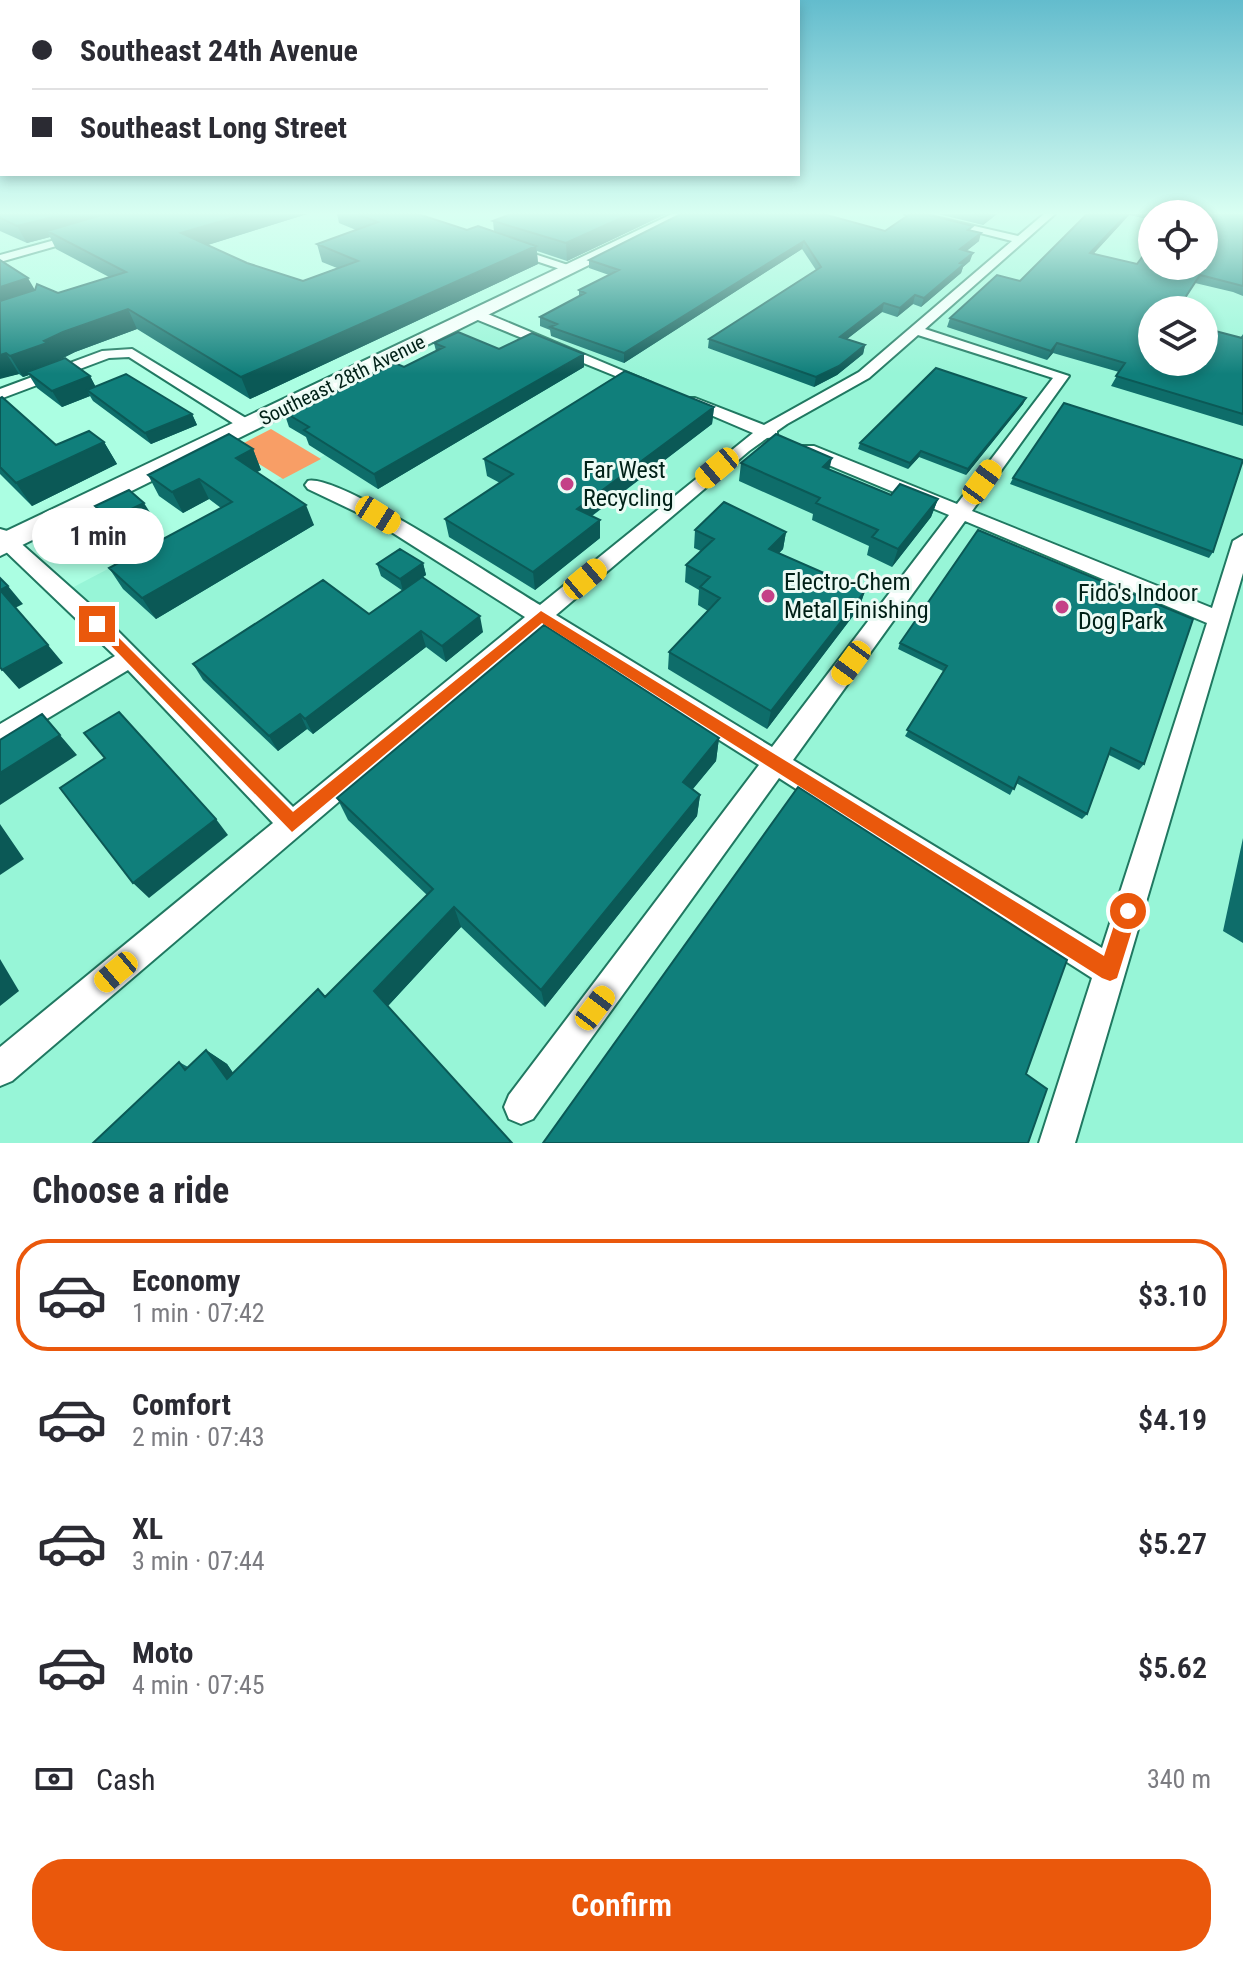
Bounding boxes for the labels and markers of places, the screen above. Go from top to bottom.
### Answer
place label: Far West Recycling [583,456,673,512]
marker: Far West Recycling [558,475,576,493]
place label: Electro-Chem Metal Finishing [784,568,929,624]
place label: Fido's Indoor Dog Park [1078,579,1198,635]
marker: Electro-Chem Metal Finishing [759,587,777,605]
marker: Fido's Indoor Dog Park [1053,598,1071,616]

